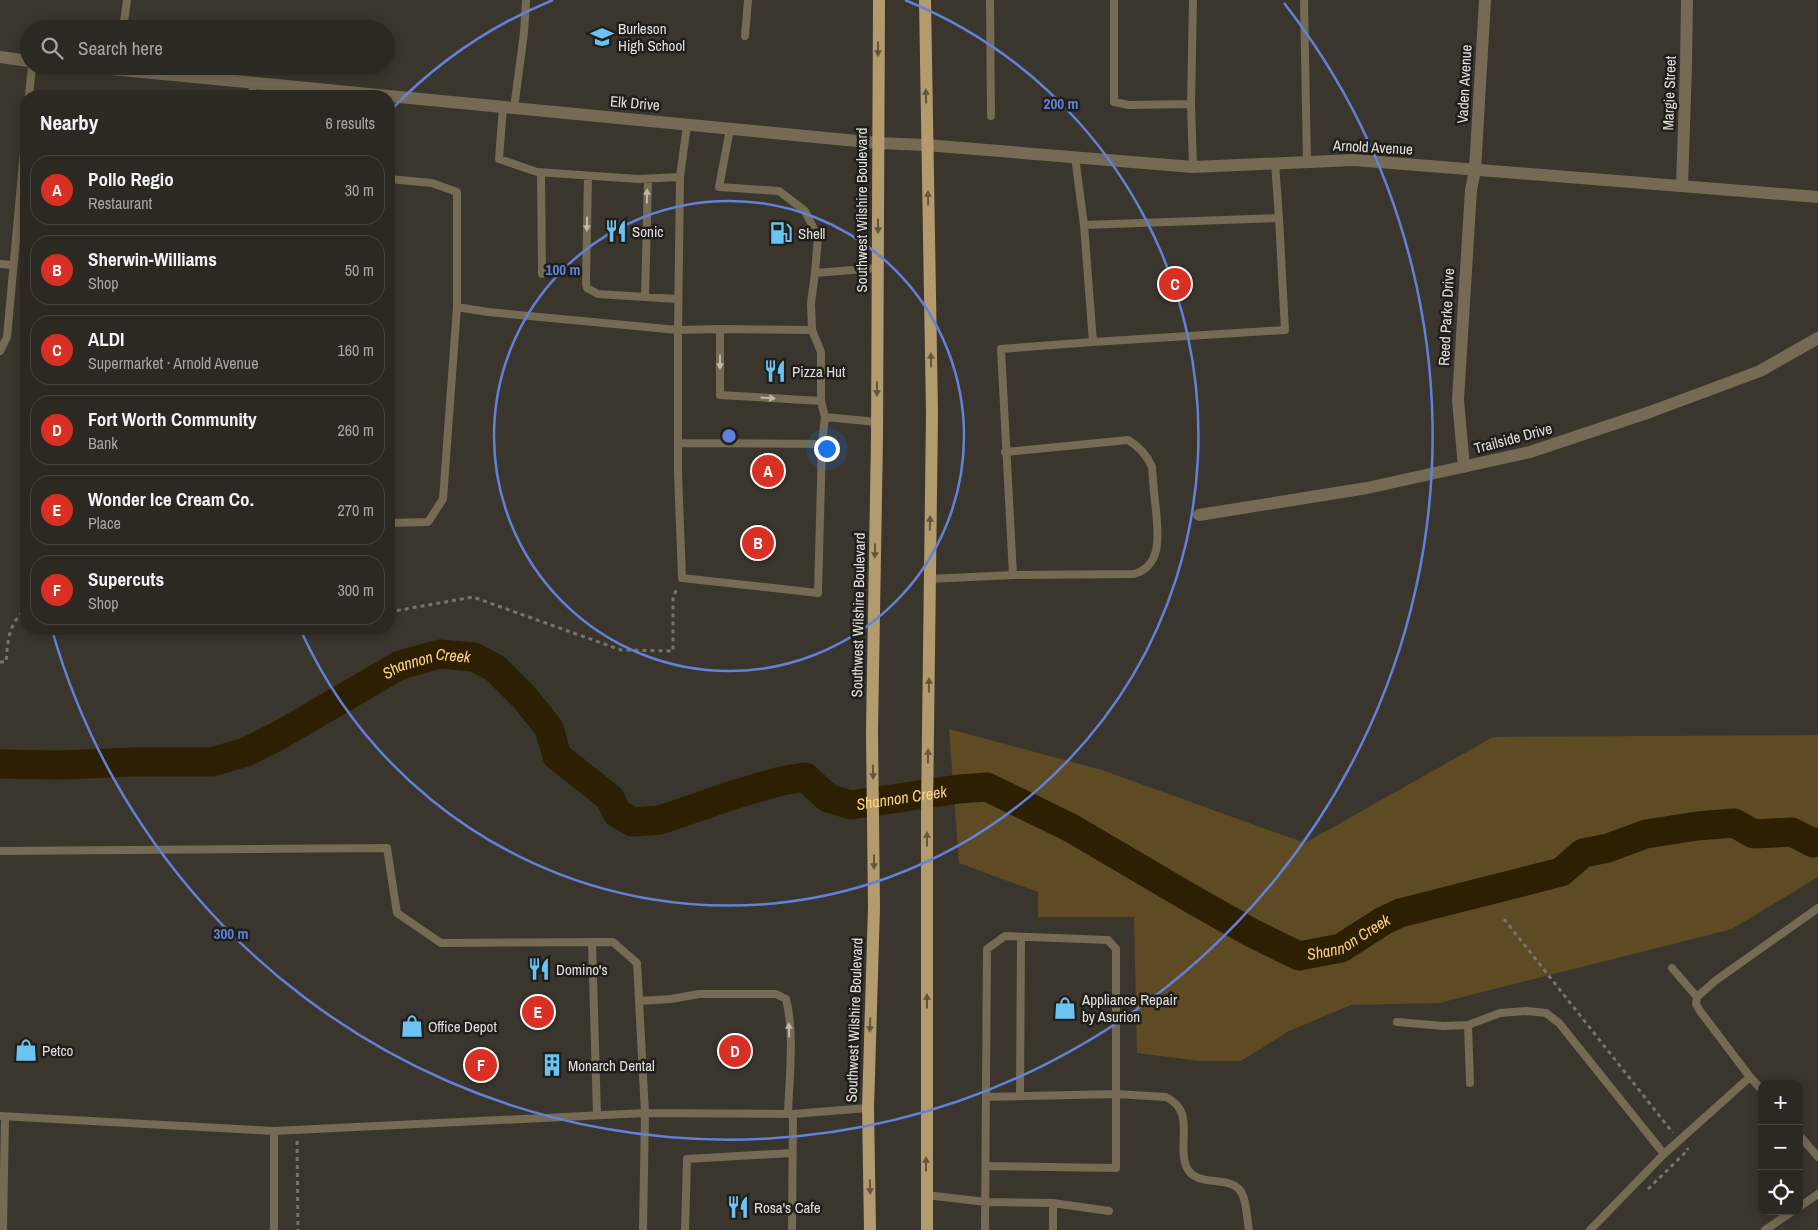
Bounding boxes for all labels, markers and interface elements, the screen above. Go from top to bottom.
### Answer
place label: Burleson High School [618,18,685,56]
search box [20,20,395,75]
school or university icon: Burleson High School [589,24,615,50]
icon: search [38,34,66,62]
text: Search here [78,35,163,61]
one-way arrow [874,41,882,57]
street label: Vaden Avenue [1451,44,1477,124]
street label: Margie Street [1657,55,1681,131]
one-way arrow [922,88,930,104]
street label: Elk Drive [609,90,661,116]
text: 200 m [1044,93,1078,114]
text: Nearby [40,108,98,137]
text: 6 results [325,112,375,134]
street label: Southwest Wilshire Boulevard [851,128,872,292]
street label: Arnold Avenue [1332,134,1414,160]
text: Pollo Regio [88,166,174,192]
text: A [52,179,62,201]
text: 30 m [345,179,374,201]
one-way arrow [644,188,652,204]
one-way arrow [924,190,932,206]
text: Restaurant [88,192,152,214]
one-way arrow [583,217,591,233]
restaurant icon: Sonic [603,218,629,244]
one-way arrow [874,219,882,235]
fuel station icon: Shell [768,220,794,246]
place label: Sonic [632,221,663,242]
place label: Shell [798,223,825,244]
text: Sherwin-Williams [88,246,217,272]
text: B [52,259,62,281]
text: 50 m [345,259,374,281]
text: 100 m [546,259,580,280]
pin: C [1159,265,1191,303]
street label: Reed Parke Drive [1433,267,1459,366]
text: Shop [88,272,119,294]
text: ALDI [88,326,124,352]
text: C [52,339,62,361]
text: 160 m [338,339,374,361]
text: Supermarket · Arnold Avenue [88,352,258,374]
one-way arrow [927,352,935,368]
one-way arrow [716,354,724,370]
restaurant icon: Pizza Hut [762,358,788,384]
place label: Pizza Hut [792,361,846,382]
one-way arrow [873,381,881,397]
one-way arrow [761,394,777,402]
text: Fort Worth Community [88,406,257,432]
street label: Trailside Drive [1472,417,1555,459]
text: D [52,419,62,441]
text: 260 m [338,419,374,441]
centre of rings [720,427,738,445]
text: Bank [88,432,118,454]
your location [814,436,840,462]
pin: A [752,452,784,490]
text: Wonder Ice Cream Co. [88,486,254,512]
text: E [53,499,61,521]
text: 270 m [338,499,374,521]
text: Place [88,512,121,534]
one-way arrow [926,515,934,531]
pin: B [742,524,774,562]
street label: Southwest Wilshire Boulevard [846,532,870,698]
one-way arrow [871,544,879,560]
text: Supercuts [88,566,164,592]
text: F [53,579,61,601]
text: 300 m [338,579,374,601]
text: Shop [88,592,119,614]
water label: Shannon Creek [378,643,472,684]
one-way arrow [925,677,933,693]
one-way arrow [924,748,932,764]
one-way arrow [869,765,877,781]
water label: Shannon Creek [855,780,949,815]
one-way arrow [923,831,931,847]
one-way arrow [870,854,878,870]
water label: Shannon Creek [1305,908,1394,965]
text: 300 m [214,923,248,944]
street label: Southwest Wilshire Boulevard [841,937,867,1103]
restaurant icon: Domino's [526,956,552,982]
place label: Domino's [556,959,608,980]
place label: Appliance Repair by Asurion [1081,989,1177,1027]
pin: E [522,993,554,1031]
one-way arrow [923,993,931,1009]
shop icon: Appliance Repair by Asurion [1052,995,1078,1021]
shop icon: Office Depot [399,1013,425,1039]
place label: Office Depot [428,1016,497,1037]
one-way arrow [866,1017,874,1033]
one-way arrow [785,1022,793,1038]
pin: D [719,1032,751,1070]
shop icon: Petco [13,1037,39,1063]
place label: Petco [42,1040,74,1061]
pin: F [465,1046,497,1084]
building icon: Monarch Dental [539,1052,565,1078]
place label: Monarch Dental [568,1055,655,1076]
map controls [1758,1080,1803,1215]
button: + [1758,1080,1803,1125]
button: − [1758,1125,1803,1170]
one-way arrow [922,1156,930,1172]
button: locate [1758,1170,1803,1215]
one-way arrow [866,1179,874,1195]
restaurant icon: Rosa's Cafe [725,1194,751,1220]
place label: Rosa's Cafe [754,1197,821,1218]

